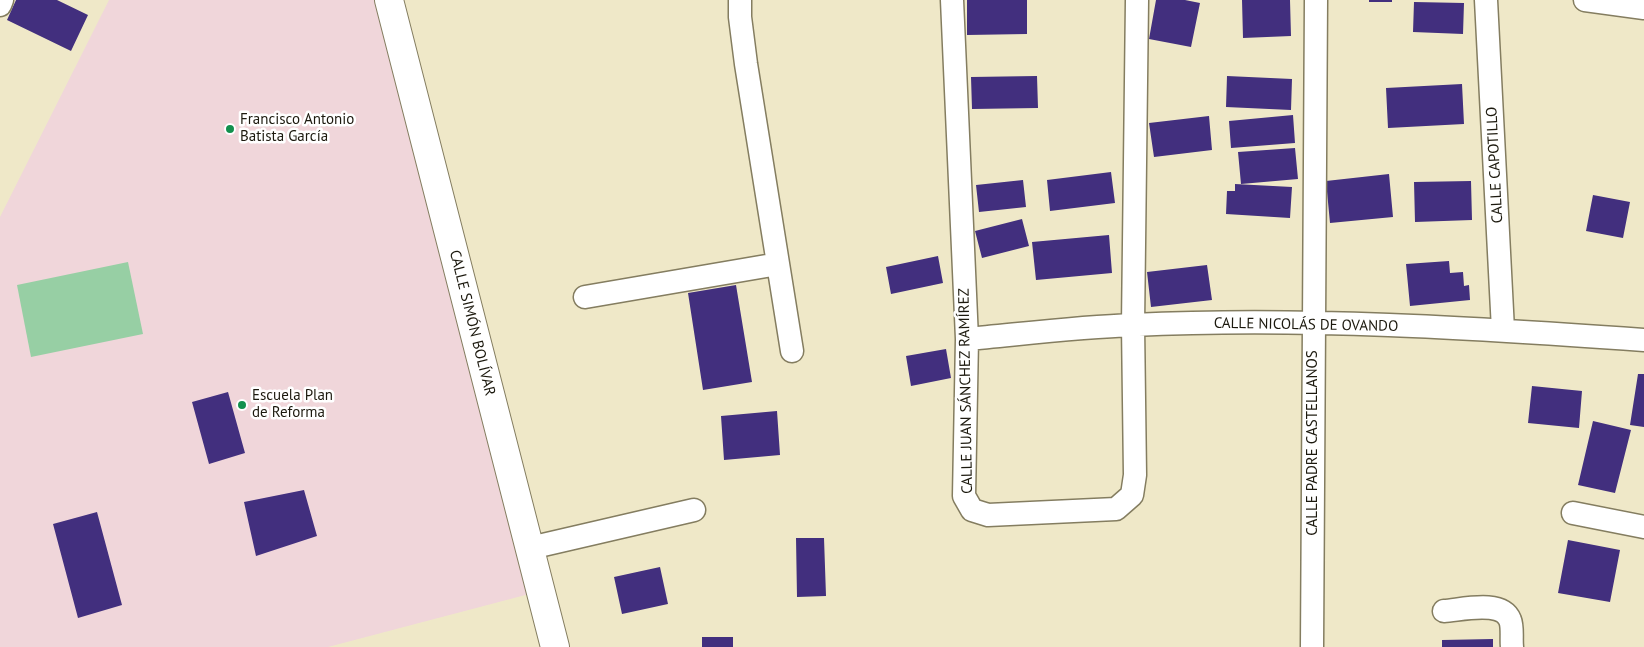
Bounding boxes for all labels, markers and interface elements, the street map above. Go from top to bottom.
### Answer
street label: CALLE CAPOTILLO [1483,106,1507,224]
place label: Francisco Antonio Batista García [240,111,354,146]
marker: Francisco Antonio Batista García [224,123,236,135]
street label: CALLE SIMÓN BOLÍVAR [445,248,499,398]
street label: CALLE JUAN SÁNCHEZ RAMÍREZ [955,288,977,494]
street label: CALLE NICOLÁS DE OVANDO [1214,314,1398,336]
street label: CALLE PADRE CASTELLANOS [1304,350,1322,536]
place label: Escuela Plan de Reforma [252,387,333,422]
marker: Escuela Plan de Reforma [236,399,248,411]

